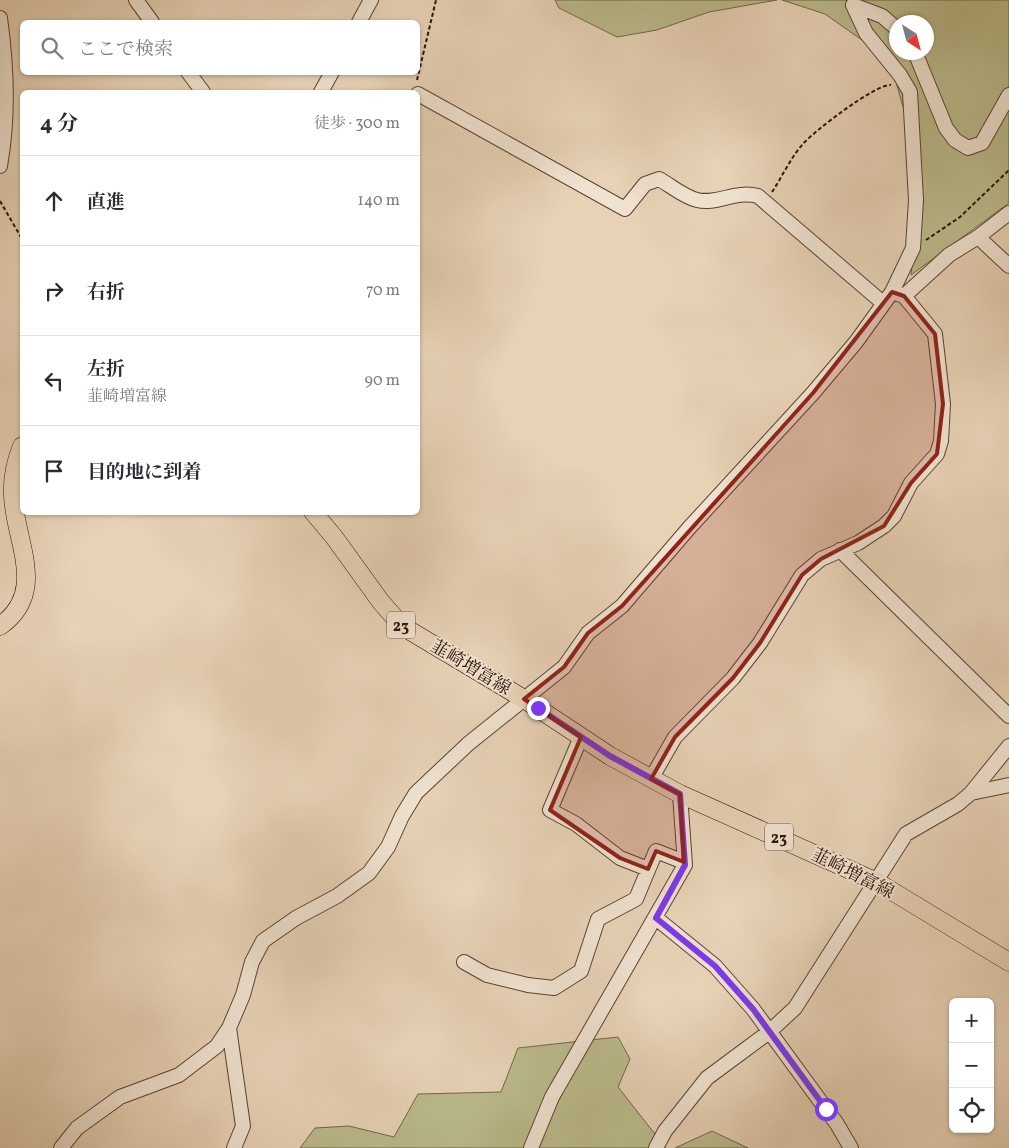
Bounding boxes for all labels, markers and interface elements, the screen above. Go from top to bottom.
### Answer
north arrow [889,15,934,60]
search box [20,20,420,75]
icon: search [38,34,66,62]
text: ここで検索 [78,37,173,63]
text: 4 分 [40,110,78,139]
text: 徒歩 · 300 m [314,113,400,135]
icon: ahead [40,187,68,215]
text: 直進 [87,190,125,216]
text: 140 m [358,190,400,212]
icon: right [40,277,68,305]
text: 右折 [87,280,125,306]
text: 70 m [366,280,400,302]
text: 左折 [87,357,125,383]
icon: left [40,367,68,395]
text: 90 m [364,370,400,392]
text: 韮崎増富線 [87,386,167,408]
icon: arrive [40,457,68,485]
text: 目的地に到着 [87,460,201,486]
road number: 23 [387,612,415,638]
street label: 韮崎増富線 [425,634,515,702]
route end [527,697,550,720]
road number: 23 [765,824,793,850]
street label: 韮崎増富線 [807,843,898,906]
map controls [949,998,994,1133]
button: + [949,998,994,1043]
button: − [949,1043,994,1088]
button: locate [949,1088,994,1133]
route start [815,1098,838,1121]

